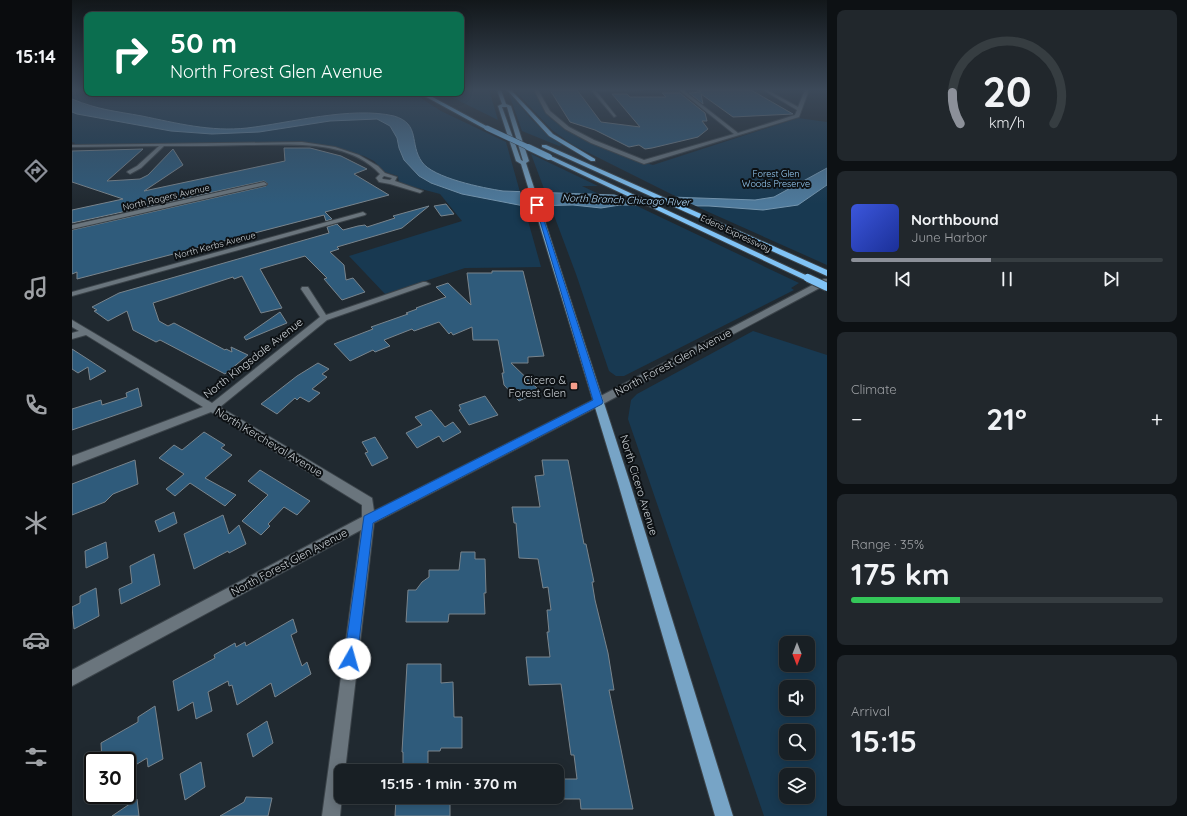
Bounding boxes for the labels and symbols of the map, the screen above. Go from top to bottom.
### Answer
park label: Forest Glen Woods Preserve [742,168,810,189]
street label: North Rogers Avenue [121,182,211,212]
pin [520,188,554,222]
water label: North Branch Chicago River [561,191,692,209]
street label: Edens Expressway [699,212,773,254]
street label: North Kerbs Avenue [173,229,257,261]
street label: North Kingsdale Avenue [200,315,306,401]
street label: North Forest Glen Avenue [612,325,734,399]
place label: Cicero & Forest Glen [509,373,567,400]
marker: Cicero & Forest Glen [569,381,579,391]
street label: North Kercheval Avenue [213,404,325,480]
street label: North Cicero Avenue [617,433,661,537]
street label: North Forest Glen Avenue [228,525,350,599]
north arrow [779,636,815,672]
position arrow [329,638,371,680]
speed limit sign: 30 [84,752,136,804]

